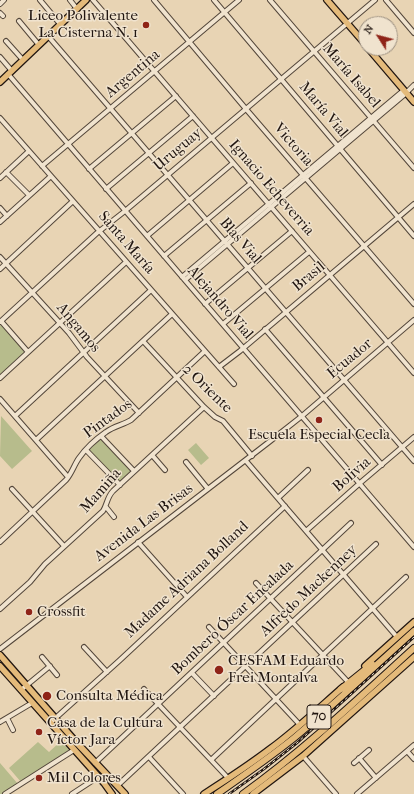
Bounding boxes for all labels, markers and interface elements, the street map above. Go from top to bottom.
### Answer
place label: Liceo Polivalente La Cisterna N. 1 [28,7,138,42]
north arrow [358,16,398,56]
marker: Liceo Polivalente La Cisterna N. 1 [141,20,151,30]
text: N [361,22,376,36]
street label: María Isabel [318,40,384,112]
street label: Argentina [102,46,164,102]
street label: María Vial [295,79,351,141]
street label: Victoria [269,120,317,170]
street label: Uruguay [150,124,206,176]
street label: Ignacio Echeverria [224,136,318,240]
street label: Santa María [94,208,158,278]
street label: Blas Vial [215,214,265,268]
street label: Brasil [289,258,329,296]
street label: Alejandro Vial [183,263,257,343]
street label: Angamos [52,300,104,356]
street label: Ecuador [324,335,376,383]
street label: 2 Oriente [178,361,236,417]
street label: Pintados [80,395,136,443]
marker: Escuela Especial Cecla [314,415,324,425]
place label: Escuela Especial Cecla [248,426,390,444]
street label: Bolivia [329,454,375,496]
street label: Mamiña [77,465,125,517]
street label: Avenida Las Brisas [91,480,197,566]
street label: Madame Adriana Bolland [121,518,253,642]
street label: Alfredo Mackenney [257,541,361,641]
street label: Bombero Óscar Encalada [168,557,298,679]
place label: Crossfit [37,603,86,621]
marker: Crossfit [24,607,34,617]
place label: CESFAM Eduardo Frei Montalva [228,652,344,687]
marker: CESFAM Eduardo Frei Montalva [213,664,225,676]
place label: Consulta Médica [56,687,163,705]
marker: Consulta Médica [41,690,53,702]
road number: 70 [307,705,331,729]
place label: Casa de la Cultura Víctor Jara [47,714,163,749]
marker: Casa de la Cultura Víctor Jara [34,727,44,737]
place label: Mil Colores [47,769,121,787]
marker: Mil Colores [34,773,44,783]

